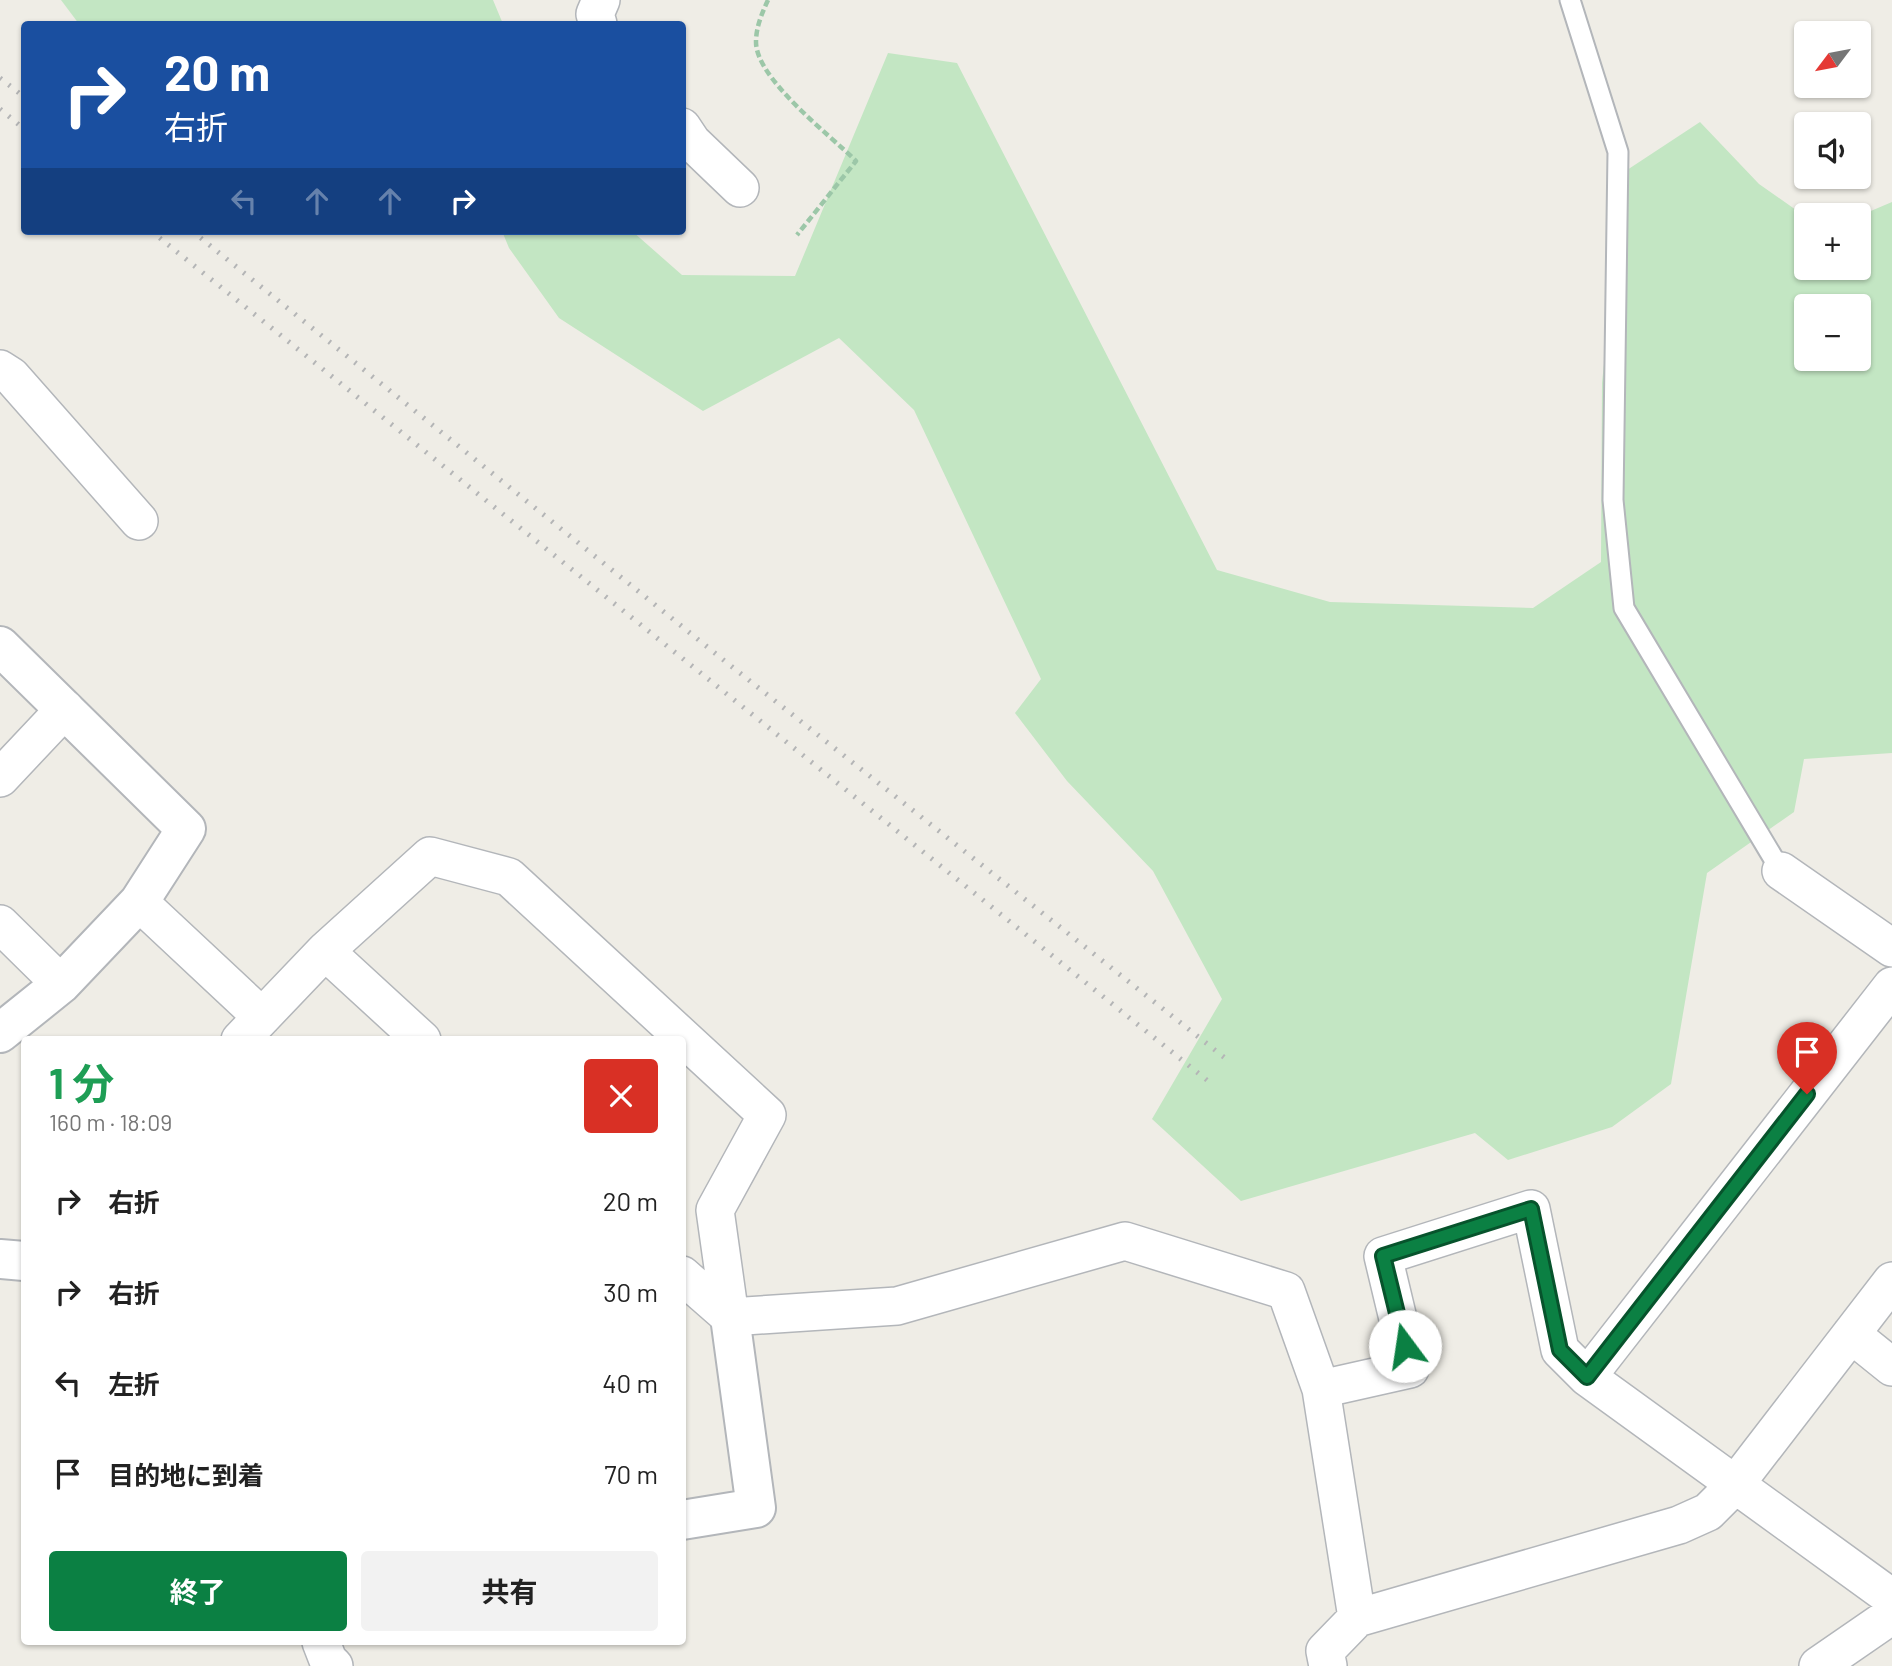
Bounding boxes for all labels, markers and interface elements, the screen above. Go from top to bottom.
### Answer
north arrow [1794,21,1871,98]
map controls [1794,21,1871,371]
text: 20 m [164,42,270,101]
icon: right [49,49,140,140]
text: 右折 [164,107,228,145]
button: sound [1794,112,1871,189]
icon: left [225,182,263,220]
icon: ahead [298,182,336,220]
icon: ahead [371,182,409,220]
icon: right [444,182,482,220]
button: + [1794,203,1871,280]
button: − [1794,294,1871,371]
pin [1777,1022,1837,1094]
icon: arrive [1788,1033,1826,1071]
text: 1 分 [49,1057,114,1107]
button: close [584,1059,658,1133]
text: 160 m · 18:09 [49,1108,172,1136]
icon: right [49,1182,87,1220]
text: 20 m [603,1185,658,1216]
text: 右折 [108,1186,160,1217]
icon: right [49,1273,87,1311]
text: 30 m [603,1276,658,1307]
text: 右折 [108,1277,160,1308]
position arrow [1368,1309,1442,1383]
icon: left [49,1364,87,1402]
text: 40 m [602,1367,658,1398]
text: 左折 [108,1368,160,1399]
icon: arrive [49,1455,87,1493]
text: 70 m [604,1458,658,1489]
text: 目的地に到着 [108,1459,264,1490]
button: 終了 [49,1551,347,1631]
button: 共有 [361,1551,658,1631]

